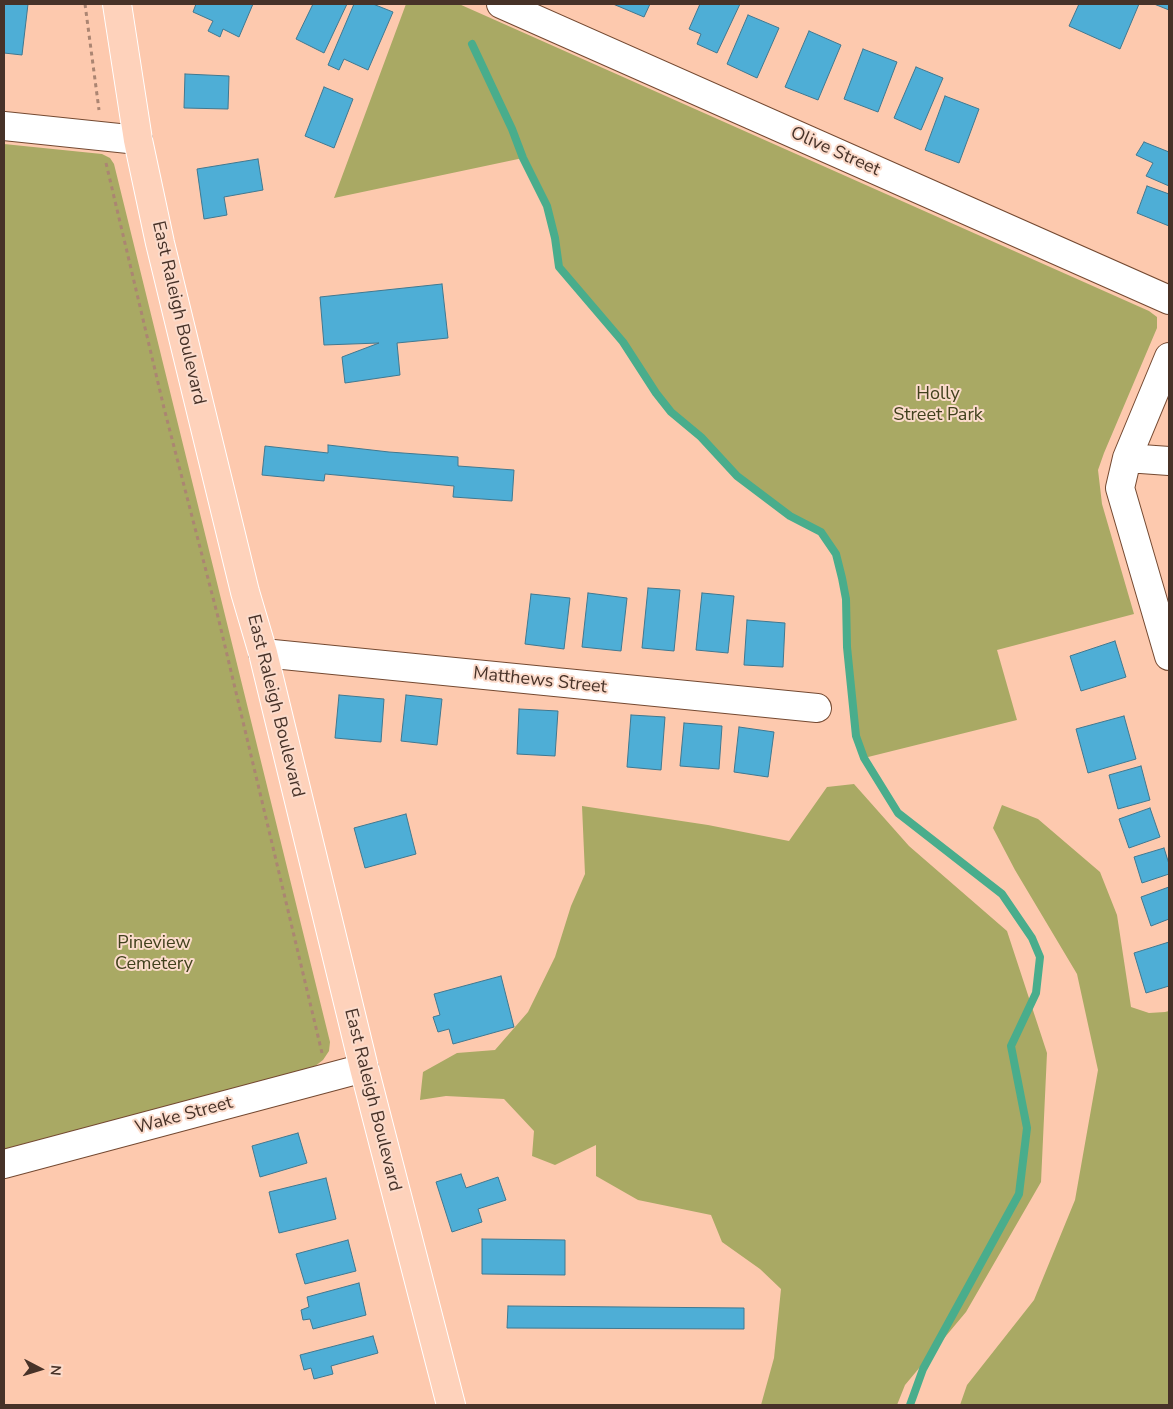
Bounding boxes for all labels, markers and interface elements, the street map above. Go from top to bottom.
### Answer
street label: Olive Street [787,123,883,181]
street label: East Raleigh Boulevard [146,219,210,407]
park label: Holly Street Park [893,384,983,426]
street label: East Raleigh Boulevard [242,612,308,800]
street label: Matthews Street [472,663,608,699]
park label: Pineview Cemetery [115,933,193,976]
street label: East Raleigh Boulevard [339,1006,405,1194]
street label: Wake Street [133,1093,235,1139]
north arrow [15,1344,65,1394]
text: N [46,1364,65,1376]

